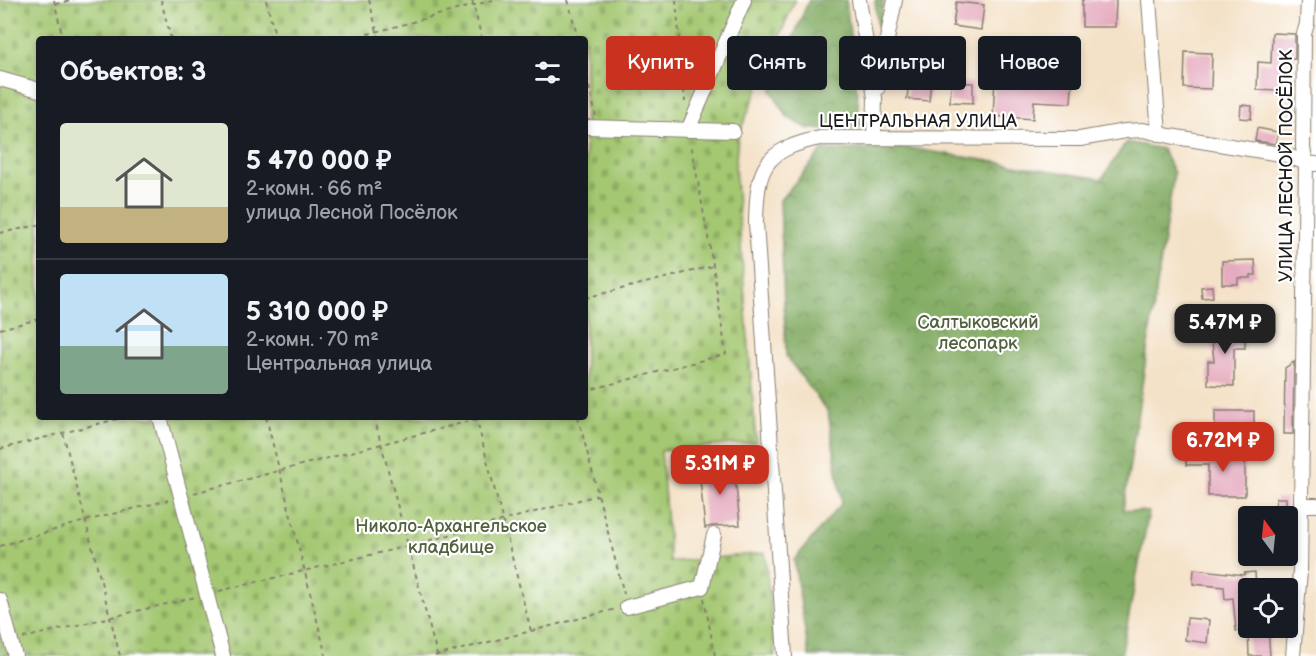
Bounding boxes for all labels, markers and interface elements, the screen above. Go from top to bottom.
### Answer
chip: Купить [606,36,715,90]
chip: Снять [727,36,827,90]
chip: Фильтры [839,36,966,90]
chip: Новое [978,36,1081,90]
street label: УЛИЦА ЛЕСНОЙ ПОСЁЛОК [1275,49,1297,282]
icon: filters [531,56,564,89]
text: Объектов: 3 [60,57,206,88]
street label: ЦЕНТРАЛЬНАЯ УЛИЦА [819,111,1017,132]
text: 5 470 000 ₽ [246,146,392,177]
icon: home [108,147,180,219]
text: 2-комн. · 66 m² [246,177,382,201]
text: улица Лесной Посёлок [246,201,458,225]
text: 5 310 000 ₽ [246,297,388,328]
icon: home [108,298,180,370]
pin: 5.47M ₽ [1170,304,1280,355]
text: 5.47M ₽ [1188,311,1262,335]
park label: Салтыковский лесопарк [917,312,1039,354]
text: 2-комн. · 70 m² [246,328,379,352]
text: Центральная улица [246,352,432,376]
pin: 6.72M ₽ [1168,422,1278,473]
text: 6.72M ₽ [1186,429,1260,453]
pin: 5.31M ₽ [665,445,775,496]
text: 5.31M ₽ [685,452,755,476]
north arrow [1238,506,1298,566]
map controls [1238,506,1298,638]
park label: Николо-Архангельское кладбище [355,516,547,558]
button: locate [1238,578,1298,638]

